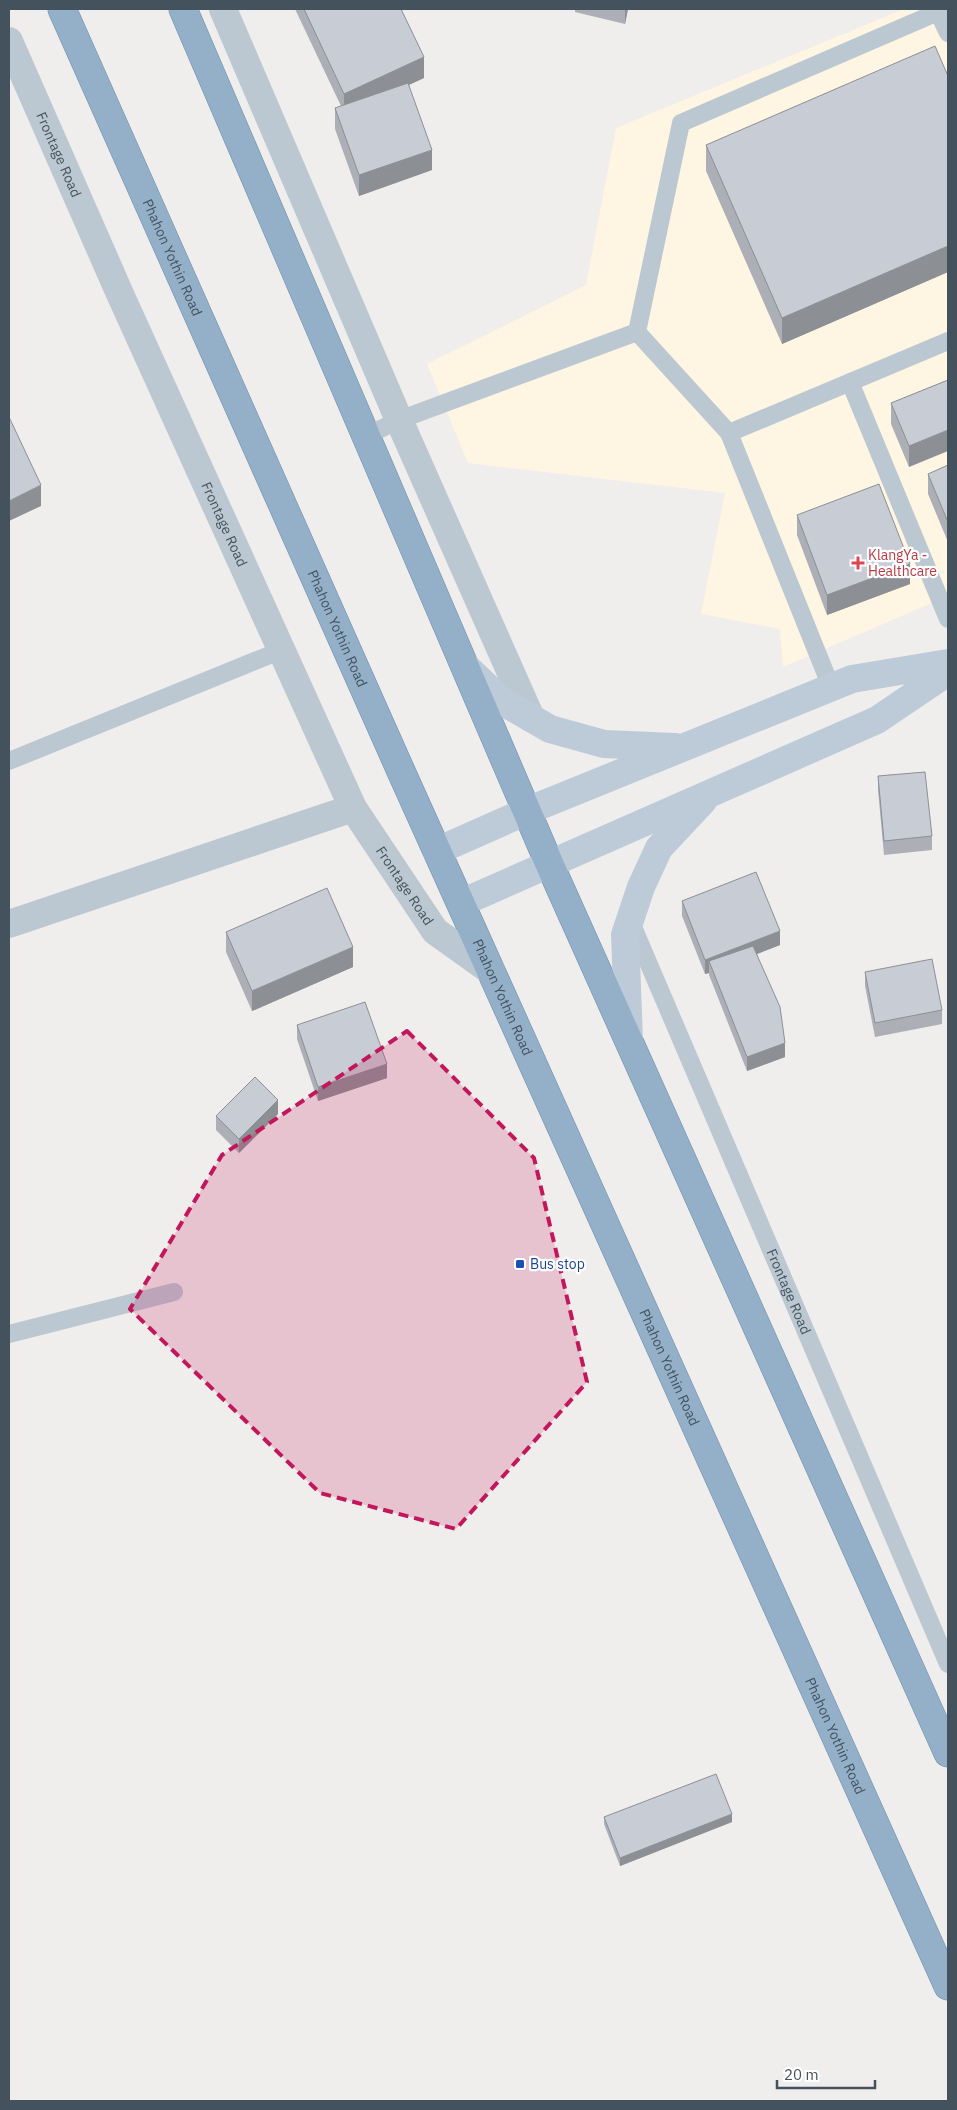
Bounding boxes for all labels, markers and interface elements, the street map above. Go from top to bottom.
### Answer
street label: Frontage Road [32,109,85,200]
street label: Phahon Yothin Road [139,196,206,319]
street label: Frontage Road [197,479,251,569]
place label: KlangYa - Healthcare [868,546,937,580]
marker: KlangYa - Healthcare [852,557,864,569]
street label: Phahon Yothin Road [304,567,371,690]
street label: Frontage Road [372,843,438,929]
street label: Phahon Yothin Road [469,936,537,1058]
street label: Frontage Road [763,1246,815,1337]
place label: Bus stop [530,1255,585,1273]
marker: Bus stop [514,1258,526,1270]
street label: Phahon Yothin Road [635,1306,704,1429]
street label: Phahon Yothin Road [801,1674,869,1797]
scale bar [777,2058,874,2090]
text: 20 m [784,2065,819,2084]

